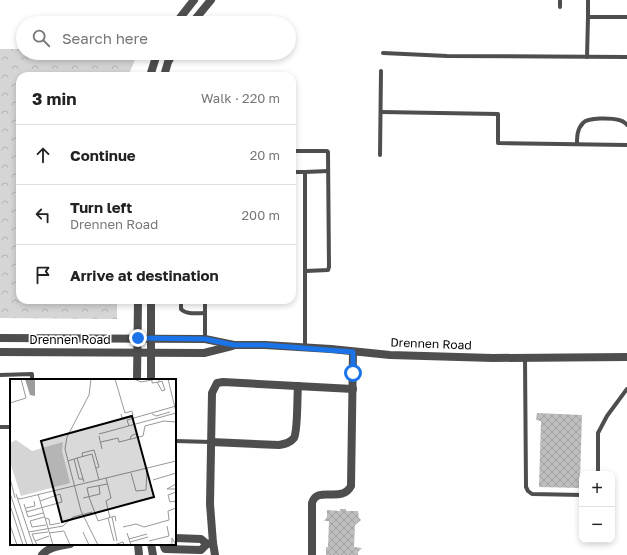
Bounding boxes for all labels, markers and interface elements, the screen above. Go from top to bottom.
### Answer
search box [16,16,296,60]
icon: search [30,27,52,49]
text: Search here [62,29,148,47]
text: 3 min [32,88,76,109]
text: Walk · 220 m [201,90,280,106]
icon: ahead [32,144,54,166]
text: Continue [70,146,136,164]
text: 20 m [250,147,280,163]
text: Turn left [70,198,132,216]
icon: left [32,204,54,226]
text: 200 m [242,207,280,223]
text: Drennen Road [70,216,158,232]
icon: arrive [32,264,54,286]
text: Arrive at destination [70,266,219,284]
route end [129,329,147,347]
street label: Drennen Road [29,332,111,347]
street label: Drennen Road [390,335,472,352]
route start [344,364,362,382]
inset map [10,379,176,545]
map controls [579,471,615,543]
button: + [579,471,615,507]
button: − [579,507,615,543]

